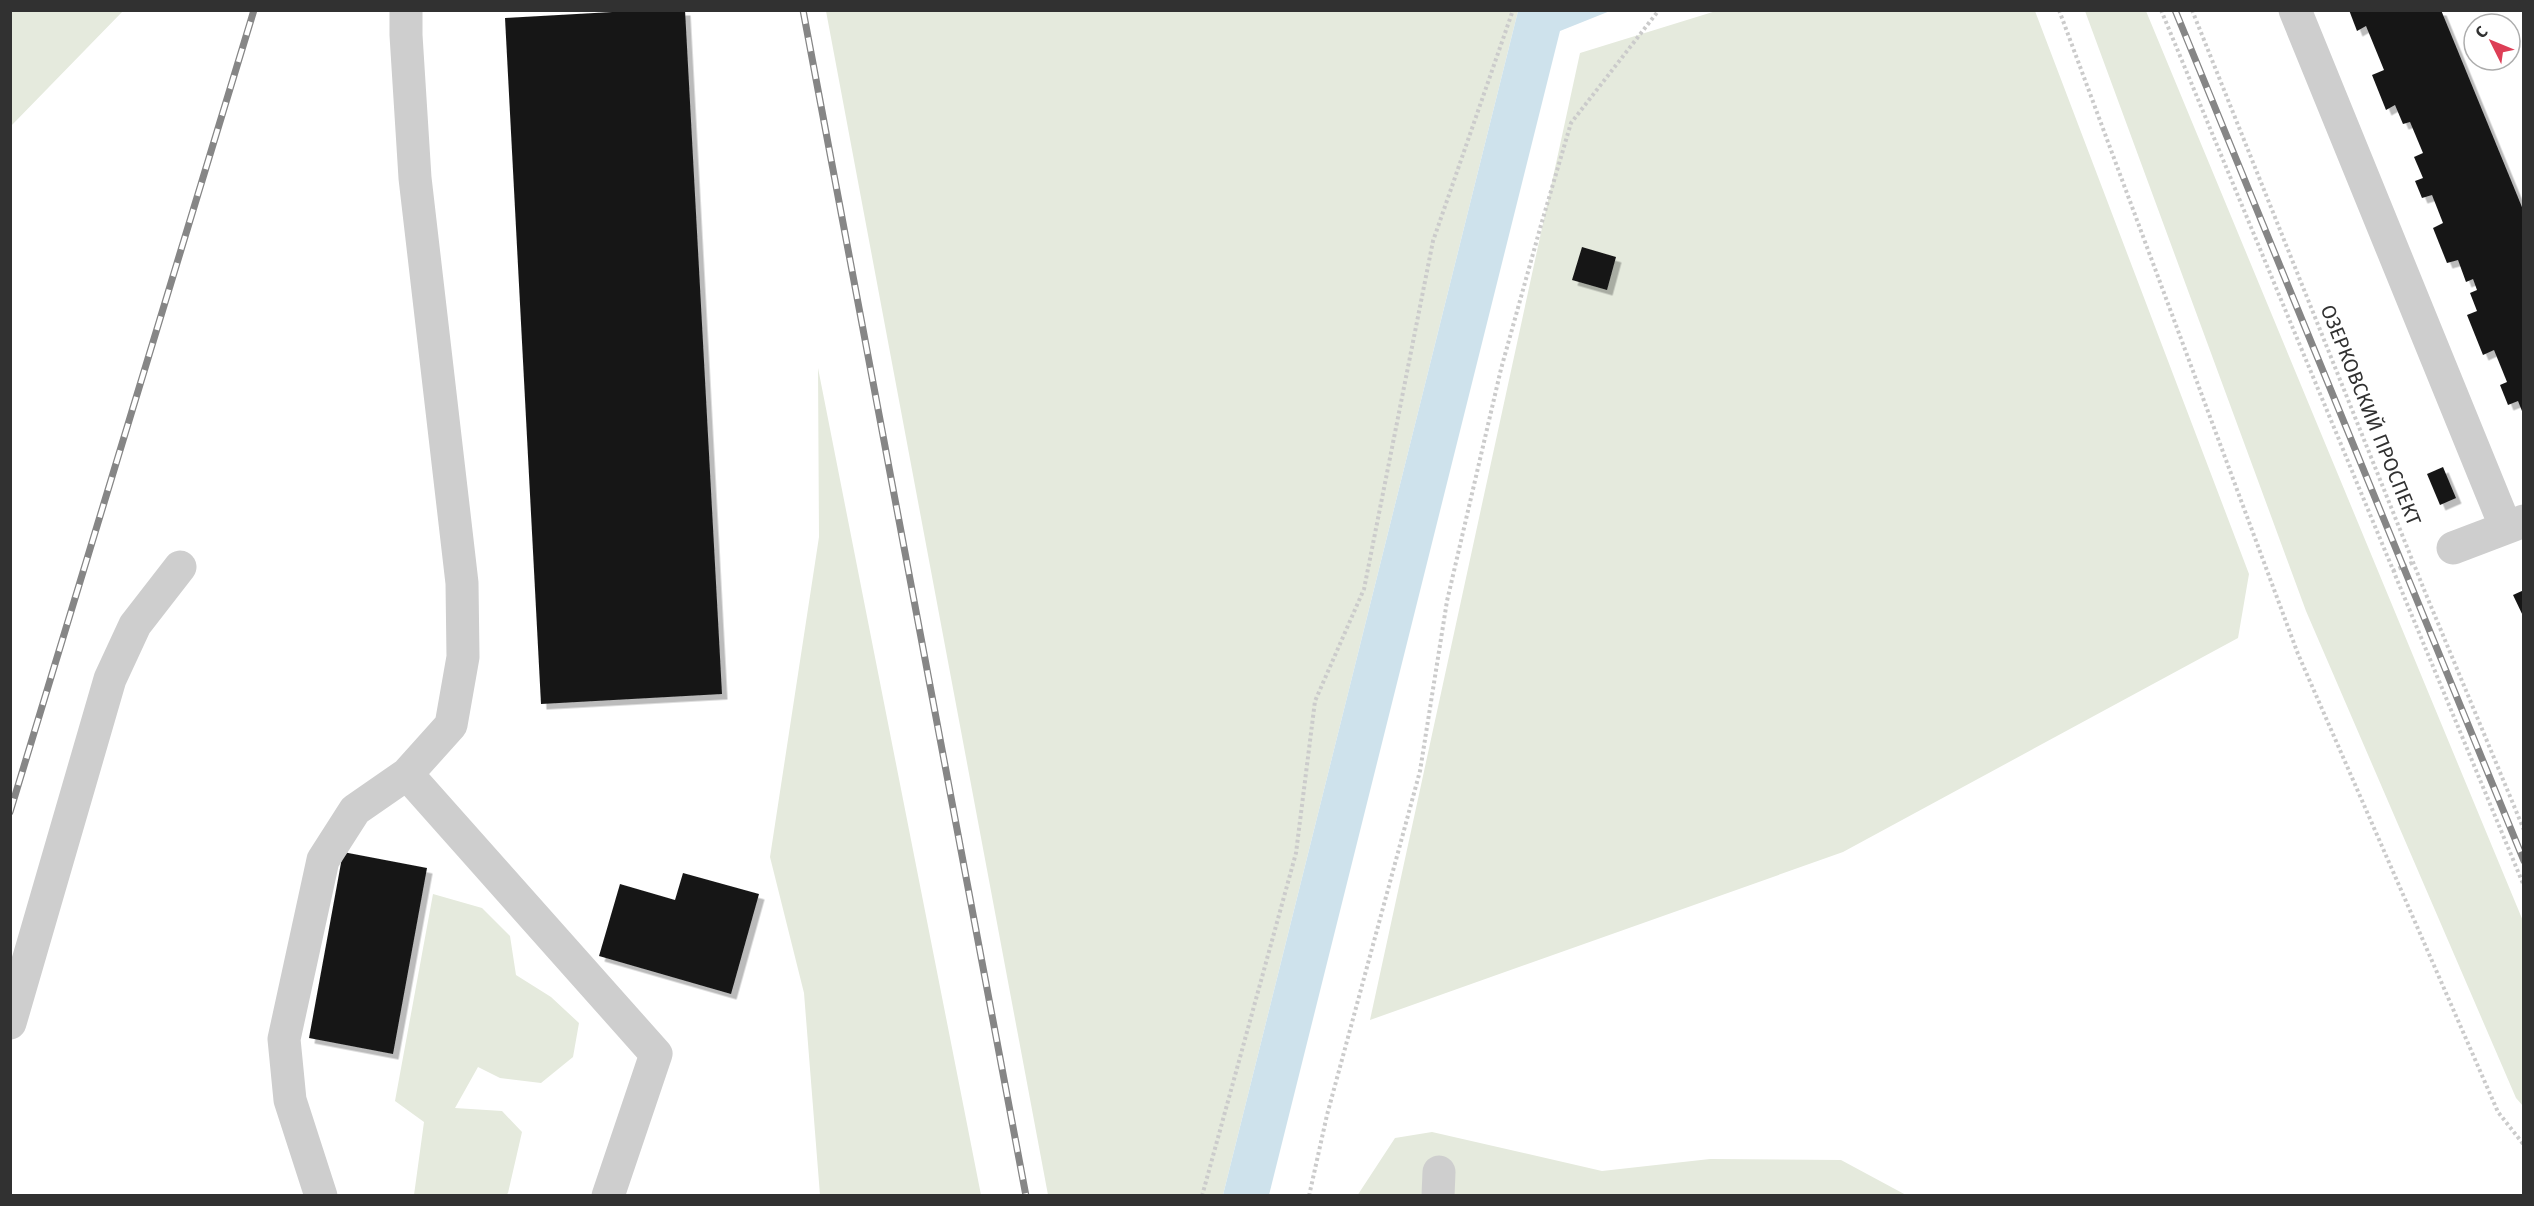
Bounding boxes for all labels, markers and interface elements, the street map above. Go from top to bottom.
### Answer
north arrow [2462,12,2522,72]
text: С [2471,22,2492,42]
street label: ОЗЕРКОВСКИЙ ПРОСПЕКТ [2316,301,2427,529]

